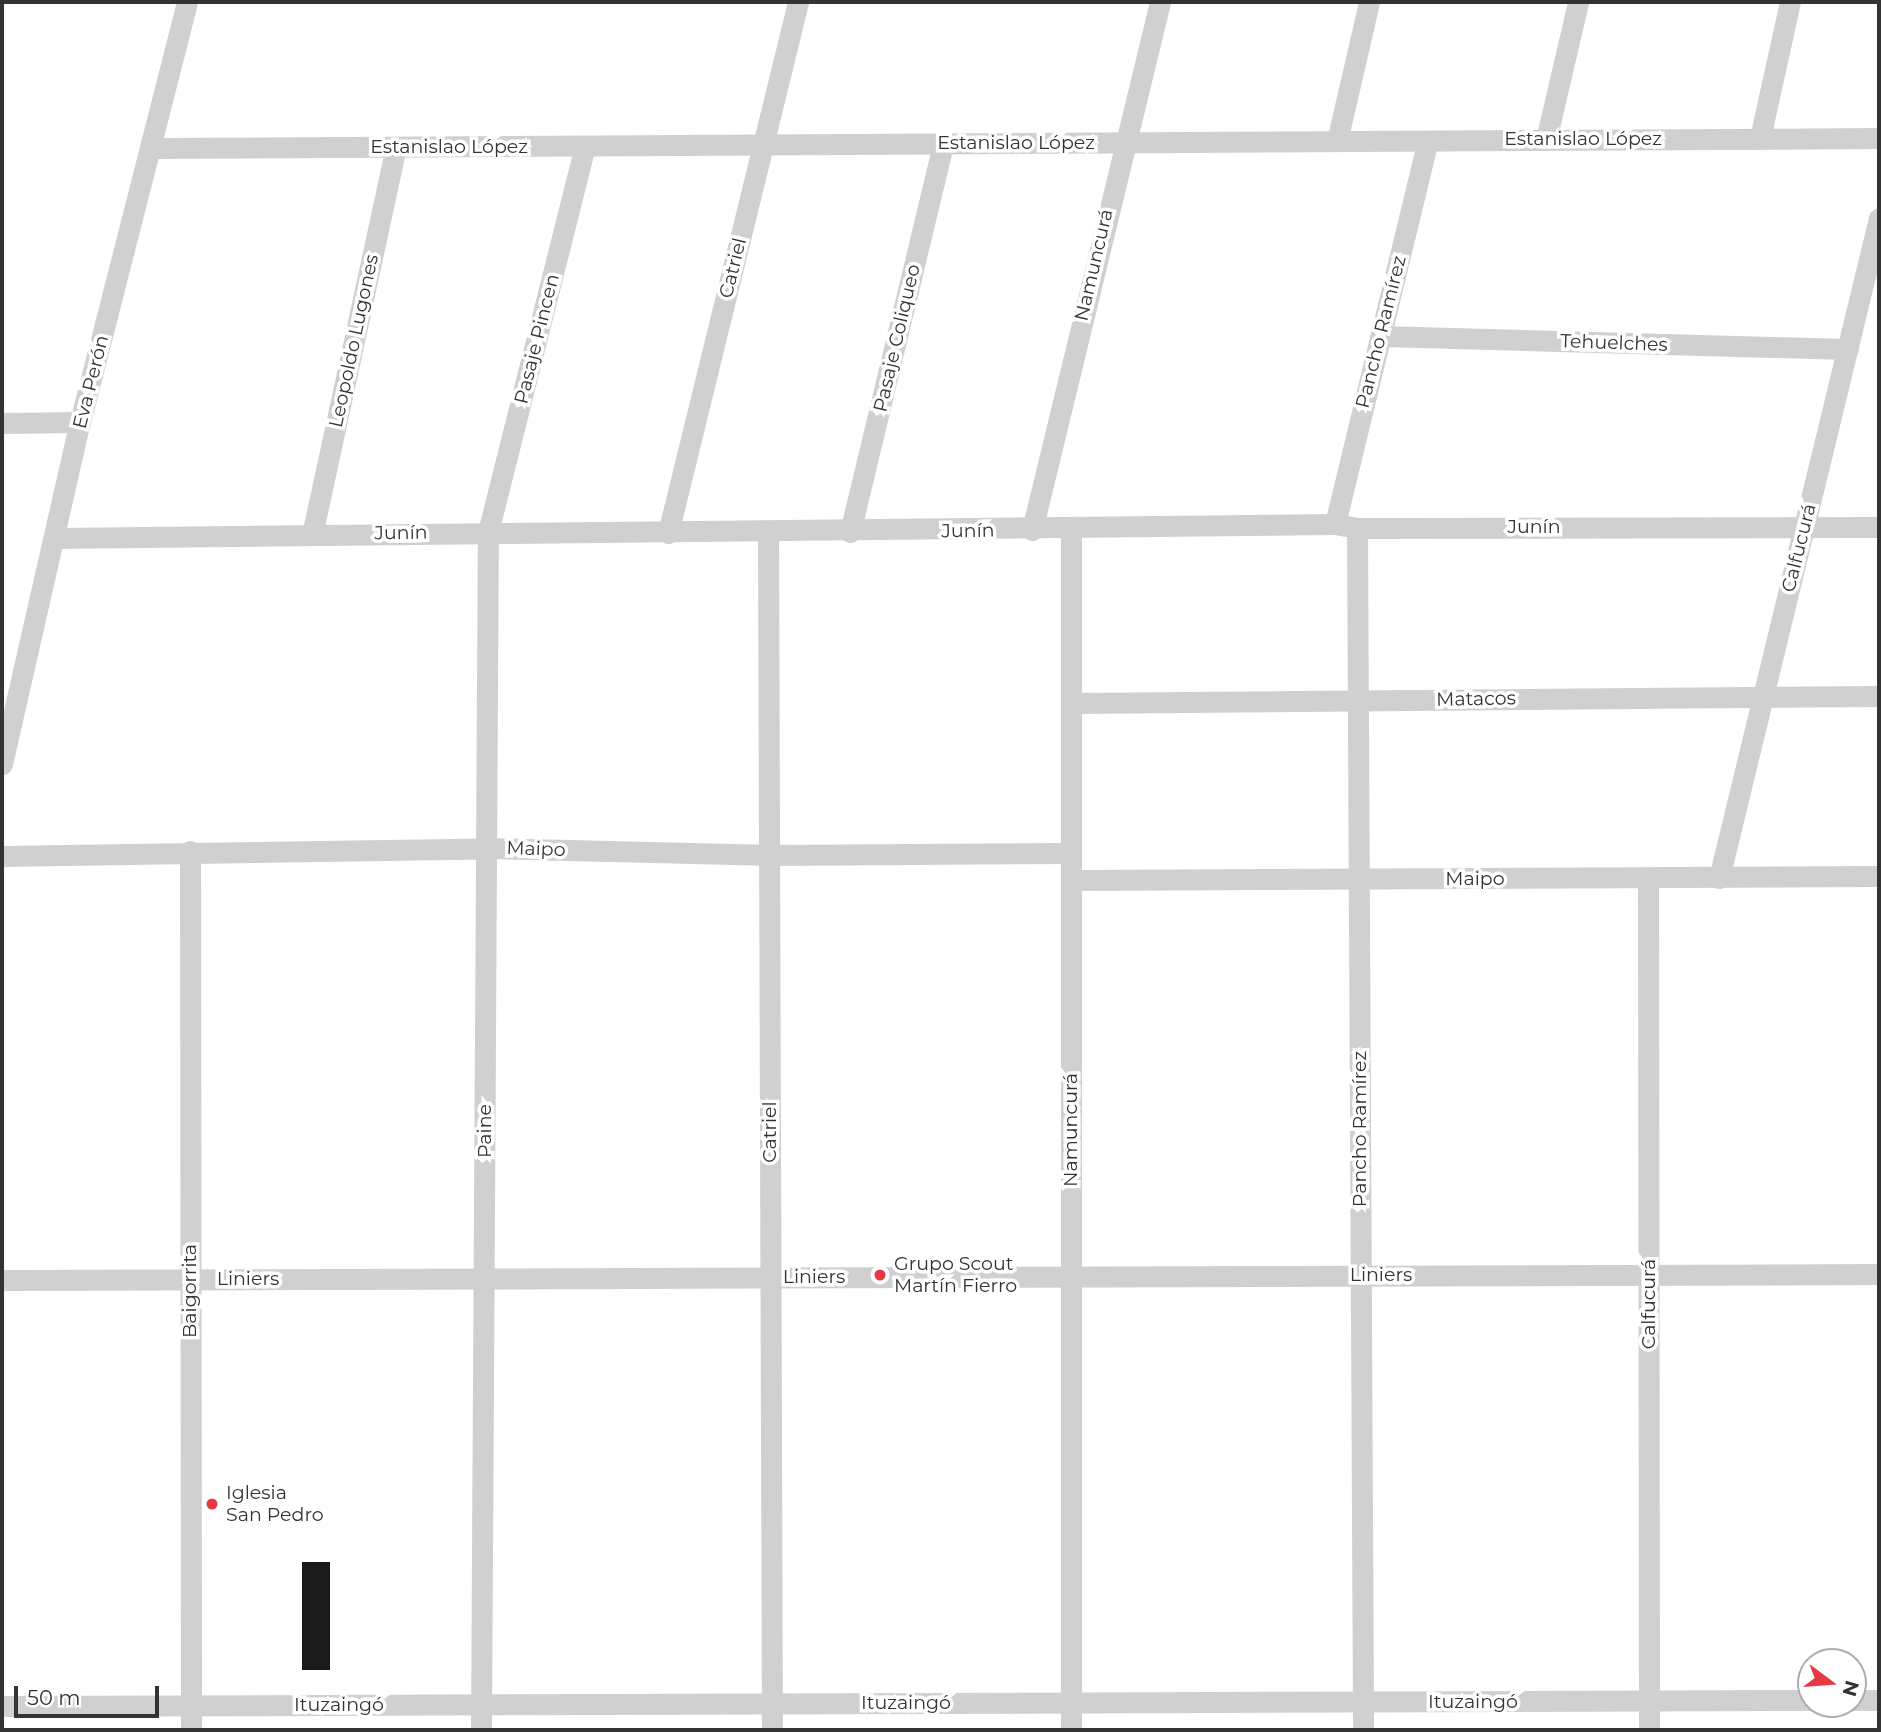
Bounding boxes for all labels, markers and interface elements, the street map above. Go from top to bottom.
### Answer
street label: Estanislao López [1504,128,1662,150]
street label: Estanislao López [937,132,1095,154]
street label: Estanislao López [370,136,528,158]
street label: Namuncurá [1070,207,1118,323]
street label: Catriel [715,235,751,301]
street label: Leopoldo Lugones [325,252,383,430]
street label: Pancho Ramírez [1351,253,1411,411]
street label: Pasaje Coliqueo [869,262,925,414]
street label: Pasaje Pincen [510,272,564,406]
street label: Tehuelches [1560,330,1668,356]
street label: Eva Perón [68,333,114,431]
street label: Calfucurá [1777,501,1821,595]
street label: Junín [1507,516,1561,538]
street label: Junín [941,519,995,543]
street label: Junín [374,521,428,545]
street label: Matacos [1436,687,1516,711]
street label: Maipo [506,837,566,861]
street label: Maipo [1445,868,1505,890]
street label: Pancho Ramírez [1349,1051,1371,1207]
street label: Namuncurá [1060,1073,1082,1187]
street label: Catriel [759,1101,781,1163]
street label: Paine [474,1104,496,1158]
street label: Baigorrita [179,1244,201,1338]
place label: Grupo Scout Martín Fierro [894,1253,1017,1297]
street label: Calfucurá [1638,1259,1660,1349]
street label: Liniers [1350,1264,1412,1286]
street label: Liniers [783,1266,845,1288]
marker: Grupo Scout Martín Fierro [872,1267,888,1283]
street label: Liniers [217,1268,279,1290]
place label: Iglesia San Pedro [226,1482,324,1526]
marker: Iglesia San Pedro [204,1496,220,1512]
north arrow [1797,1648,1867,1718]
scale bar [18,1672,163,1716]
text: N [1838,1678,1864,1699]
text: 50 m [27,1685,81,1710]
street label: Ituzaingó [1428,1691,1518,1713]
street label: Ituzaingó [861,1692,951,1714]
street label: Ituzaingó [294,1694,384,1716]

